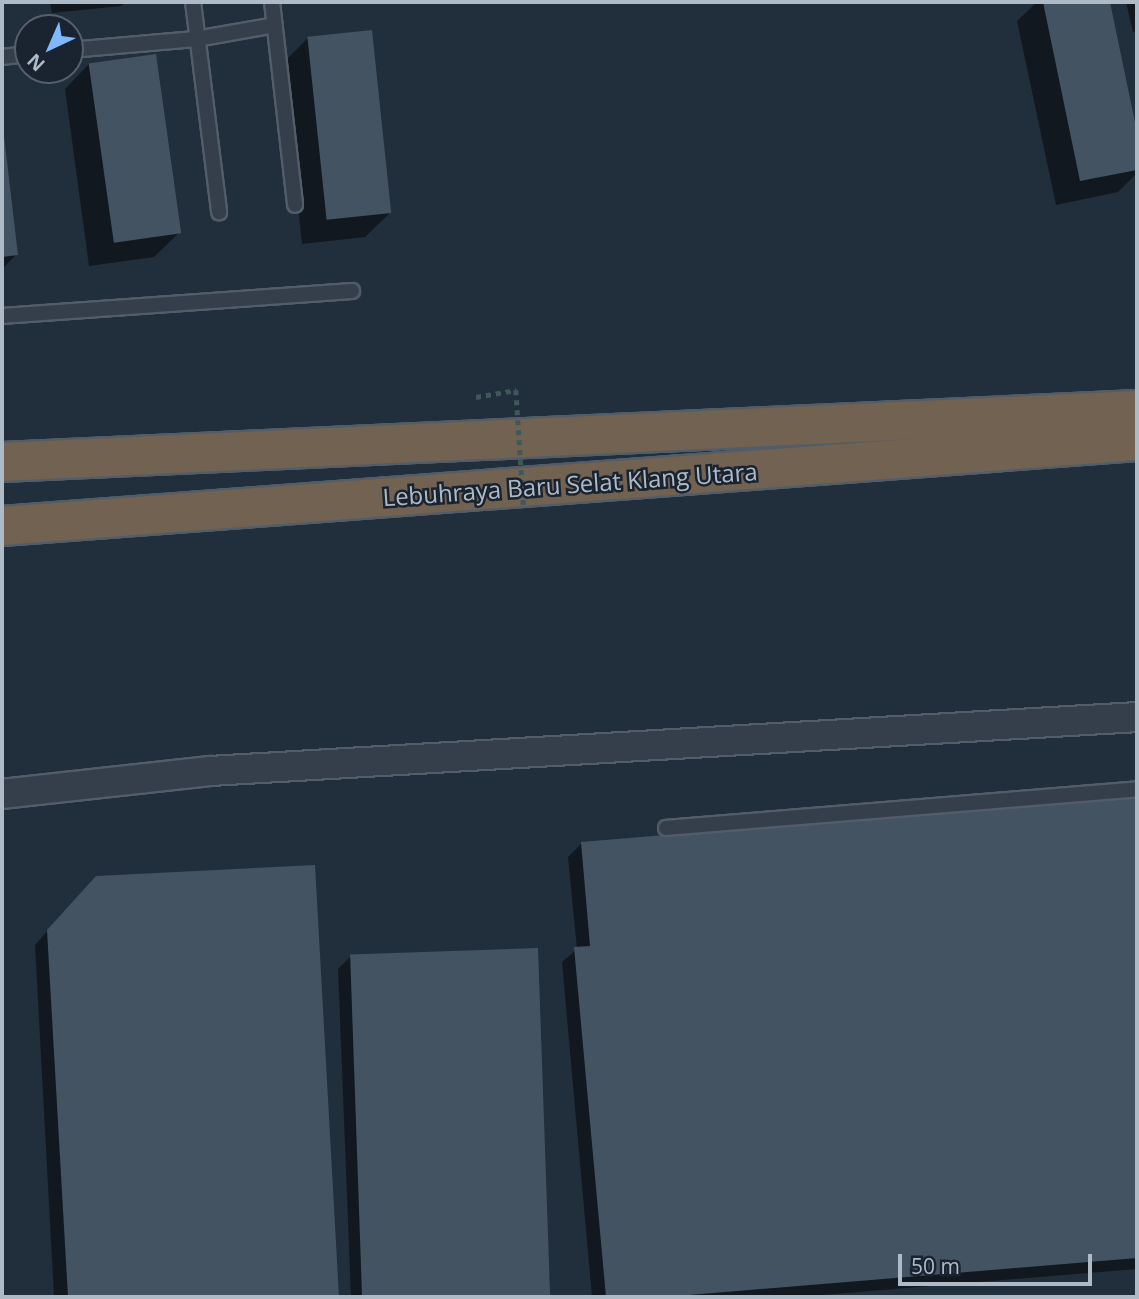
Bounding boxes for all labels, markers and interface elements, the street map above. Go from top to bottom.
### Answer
north arrow [14,14,84,84]
text: N [21,48,50,77]
street label: Lebuhraya Baru Selat Klang Utara [382,457,758,511]
scale bar [901,1240,1095,1284]
text: 50 m [911,1252,960,1280]

